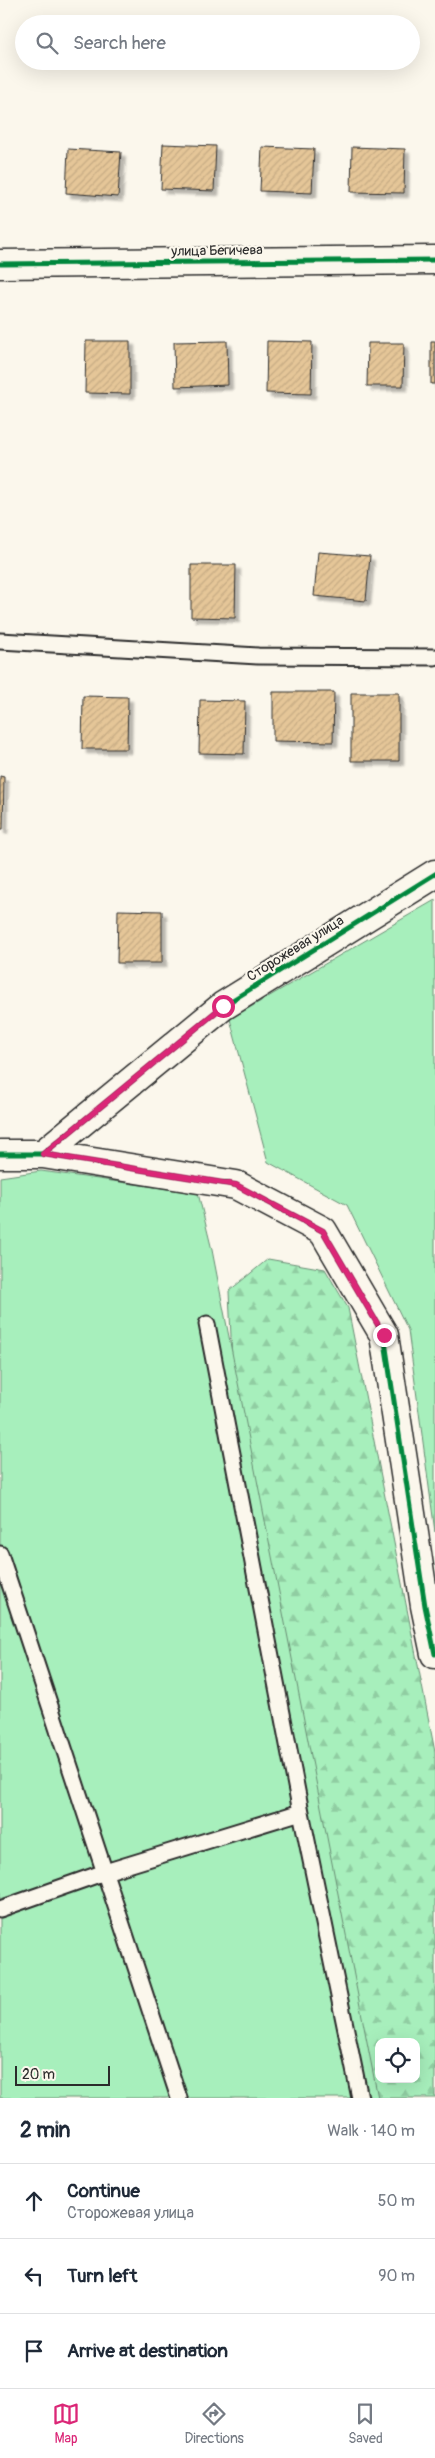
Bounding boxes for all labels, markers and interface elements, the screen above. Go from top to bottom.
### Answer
search box [15,15,420,70]
icon: search [33,29,61,57]
text: Search here [73,31,166,55]
street label: улица Бегичева [170,241,263,260]
street label: Сторожевая улица [244,912,347,985]
route start [212,995,235,1018]
route end [373,1324,396,1347]
map controls [375,2038,420,2083]
button: locate [375,2038,420,2083]
scale bar [15,2063,110,2086]
text: 20 m [22,2066,55,2083]
text: 2 min [20,2117,70,2144]
text: Walk · 140 m [327,2121,415,2141]
text: Continue [67,2179,140,2203]
icon: ahead [20,2187,48,2215]
text: 50 m [378,2191,415,2211]
text: Сторожевая улица [67,2203,194,2223]
icon: left [20,2262,48,2290]
text: Turn left [67,2264,137,2288]
text: 90 m [378,2266,415,2286]
icon: arrive [20,2337,48,2365]
text: Arrive at destination [67,2339,228,2363]
tab: Map [52,2400,80,2447]
tab: Directions [184,2400,244,2447]
tab: Saved [348,2400,383,2447]

